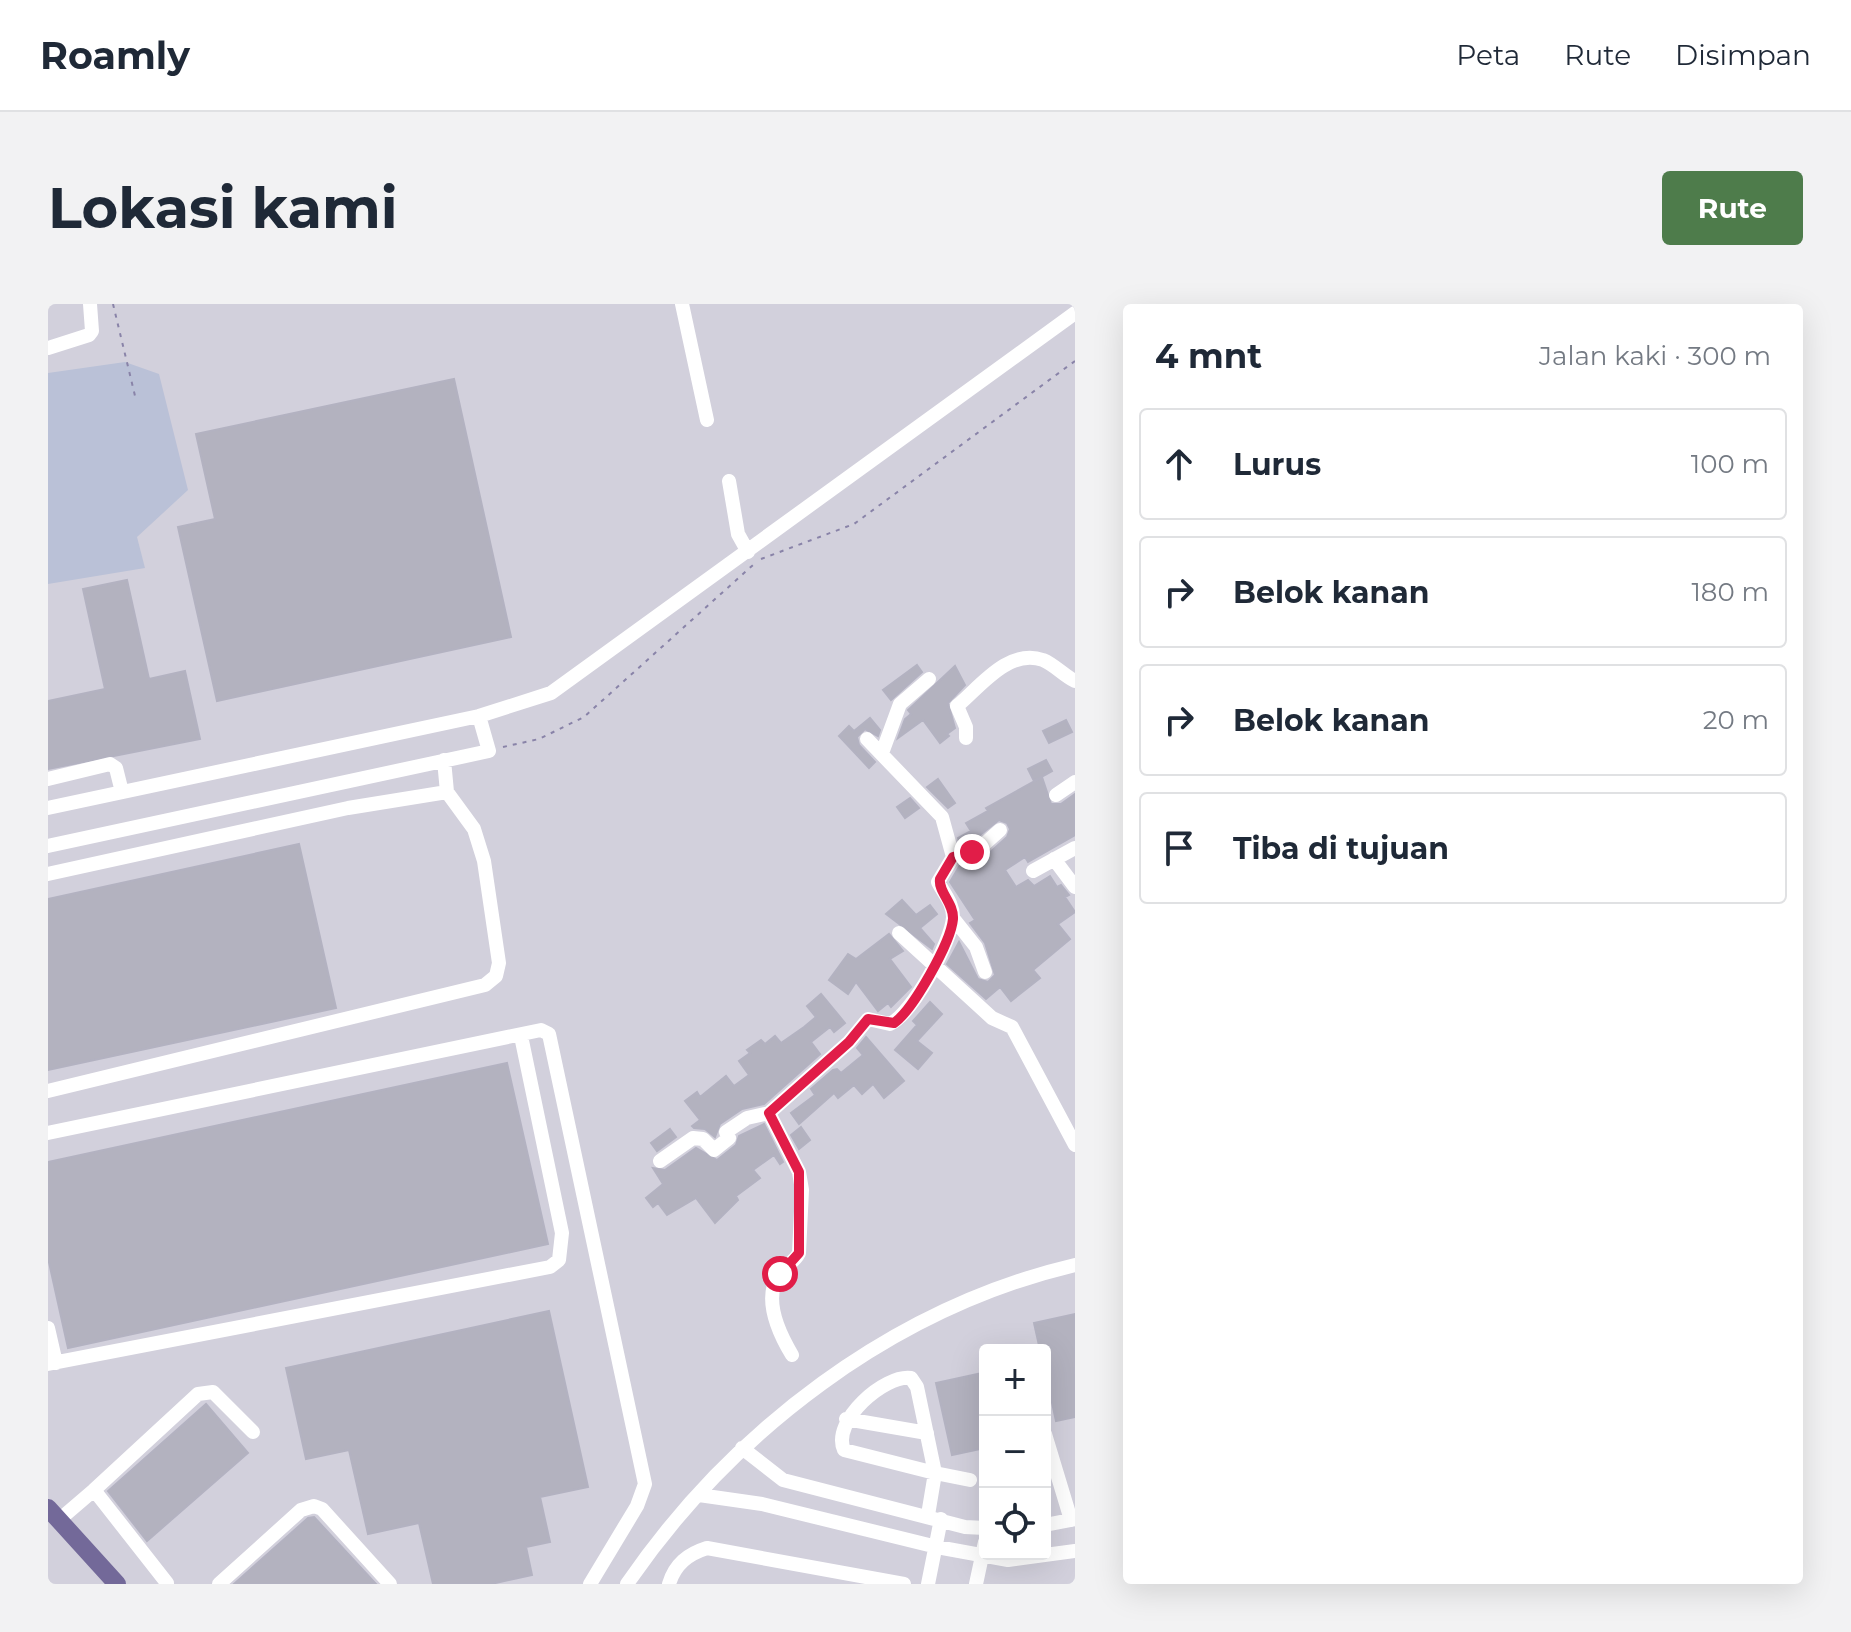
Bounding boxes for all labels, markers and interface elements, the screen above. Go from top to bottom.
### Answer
text: Roamly [40,32,190,79]
text: Peta [1456,38,1520,72]
text: Rute [1564,38,1631,72]
text: Disimpan [1675,38,1811,72]
button: Rute [1662,171,1803,245]
text: Lokasi kami [48,174,398,242]
text: 4 mnt [1155,335,1262,377]
text: Jalan kaki · 300 m [1539,340,1771,372]
icon: ahead [1157,442,1201,486]
text: Lurus [1233,446,1321,483]
text: 100 m [1691,448,1769,480]
icon: right [1157,570,1201,614]
text: Belok kanan [1233,574,1430,611]
text: 180 m [1691,576,1769,608]
icon: right [1157,698,1201,742]
text: Belok kanan [1233,702,1430,739]
text: 20 m [1703,704,1769,736]
icon: arrive [1157,826,1201,870]
text: Tiba di tujuan [1233,830,1449,867]
route end [954,834,990,870]
route start [762,1256,798,1292]
map controls [979,1344,1051,1560]
button: + [979,1344,1051,1416]
button: − [979,1416,1051,1488]
button: locate [979,1488,1051,1560]

